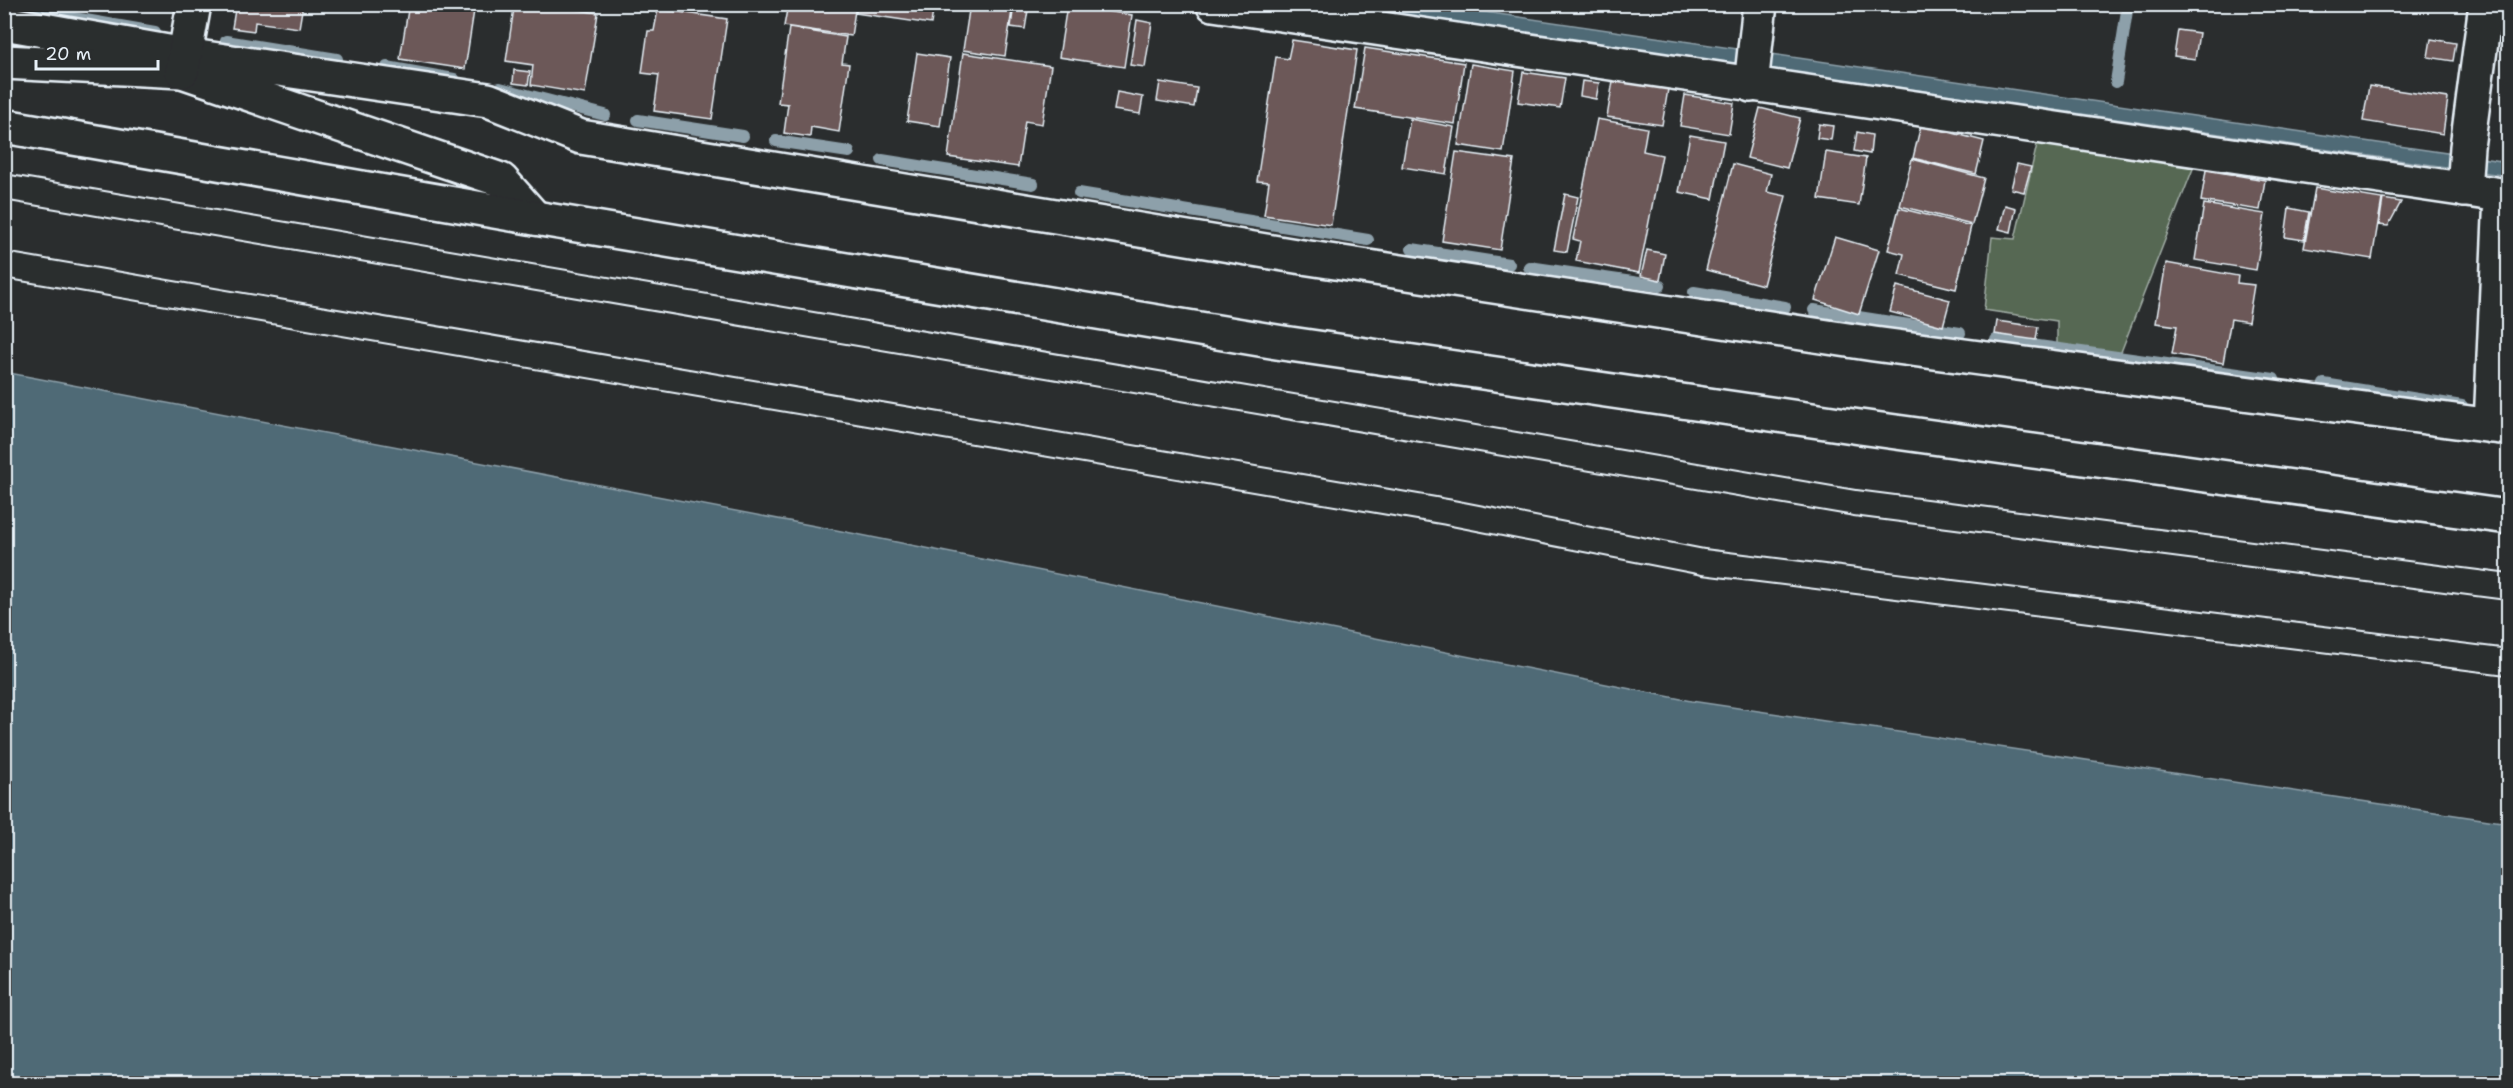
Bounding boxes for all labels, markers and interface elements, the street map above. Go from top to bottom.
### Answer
scale bar [36,33,158,71]
text: 20 m [45,42,91,66]

